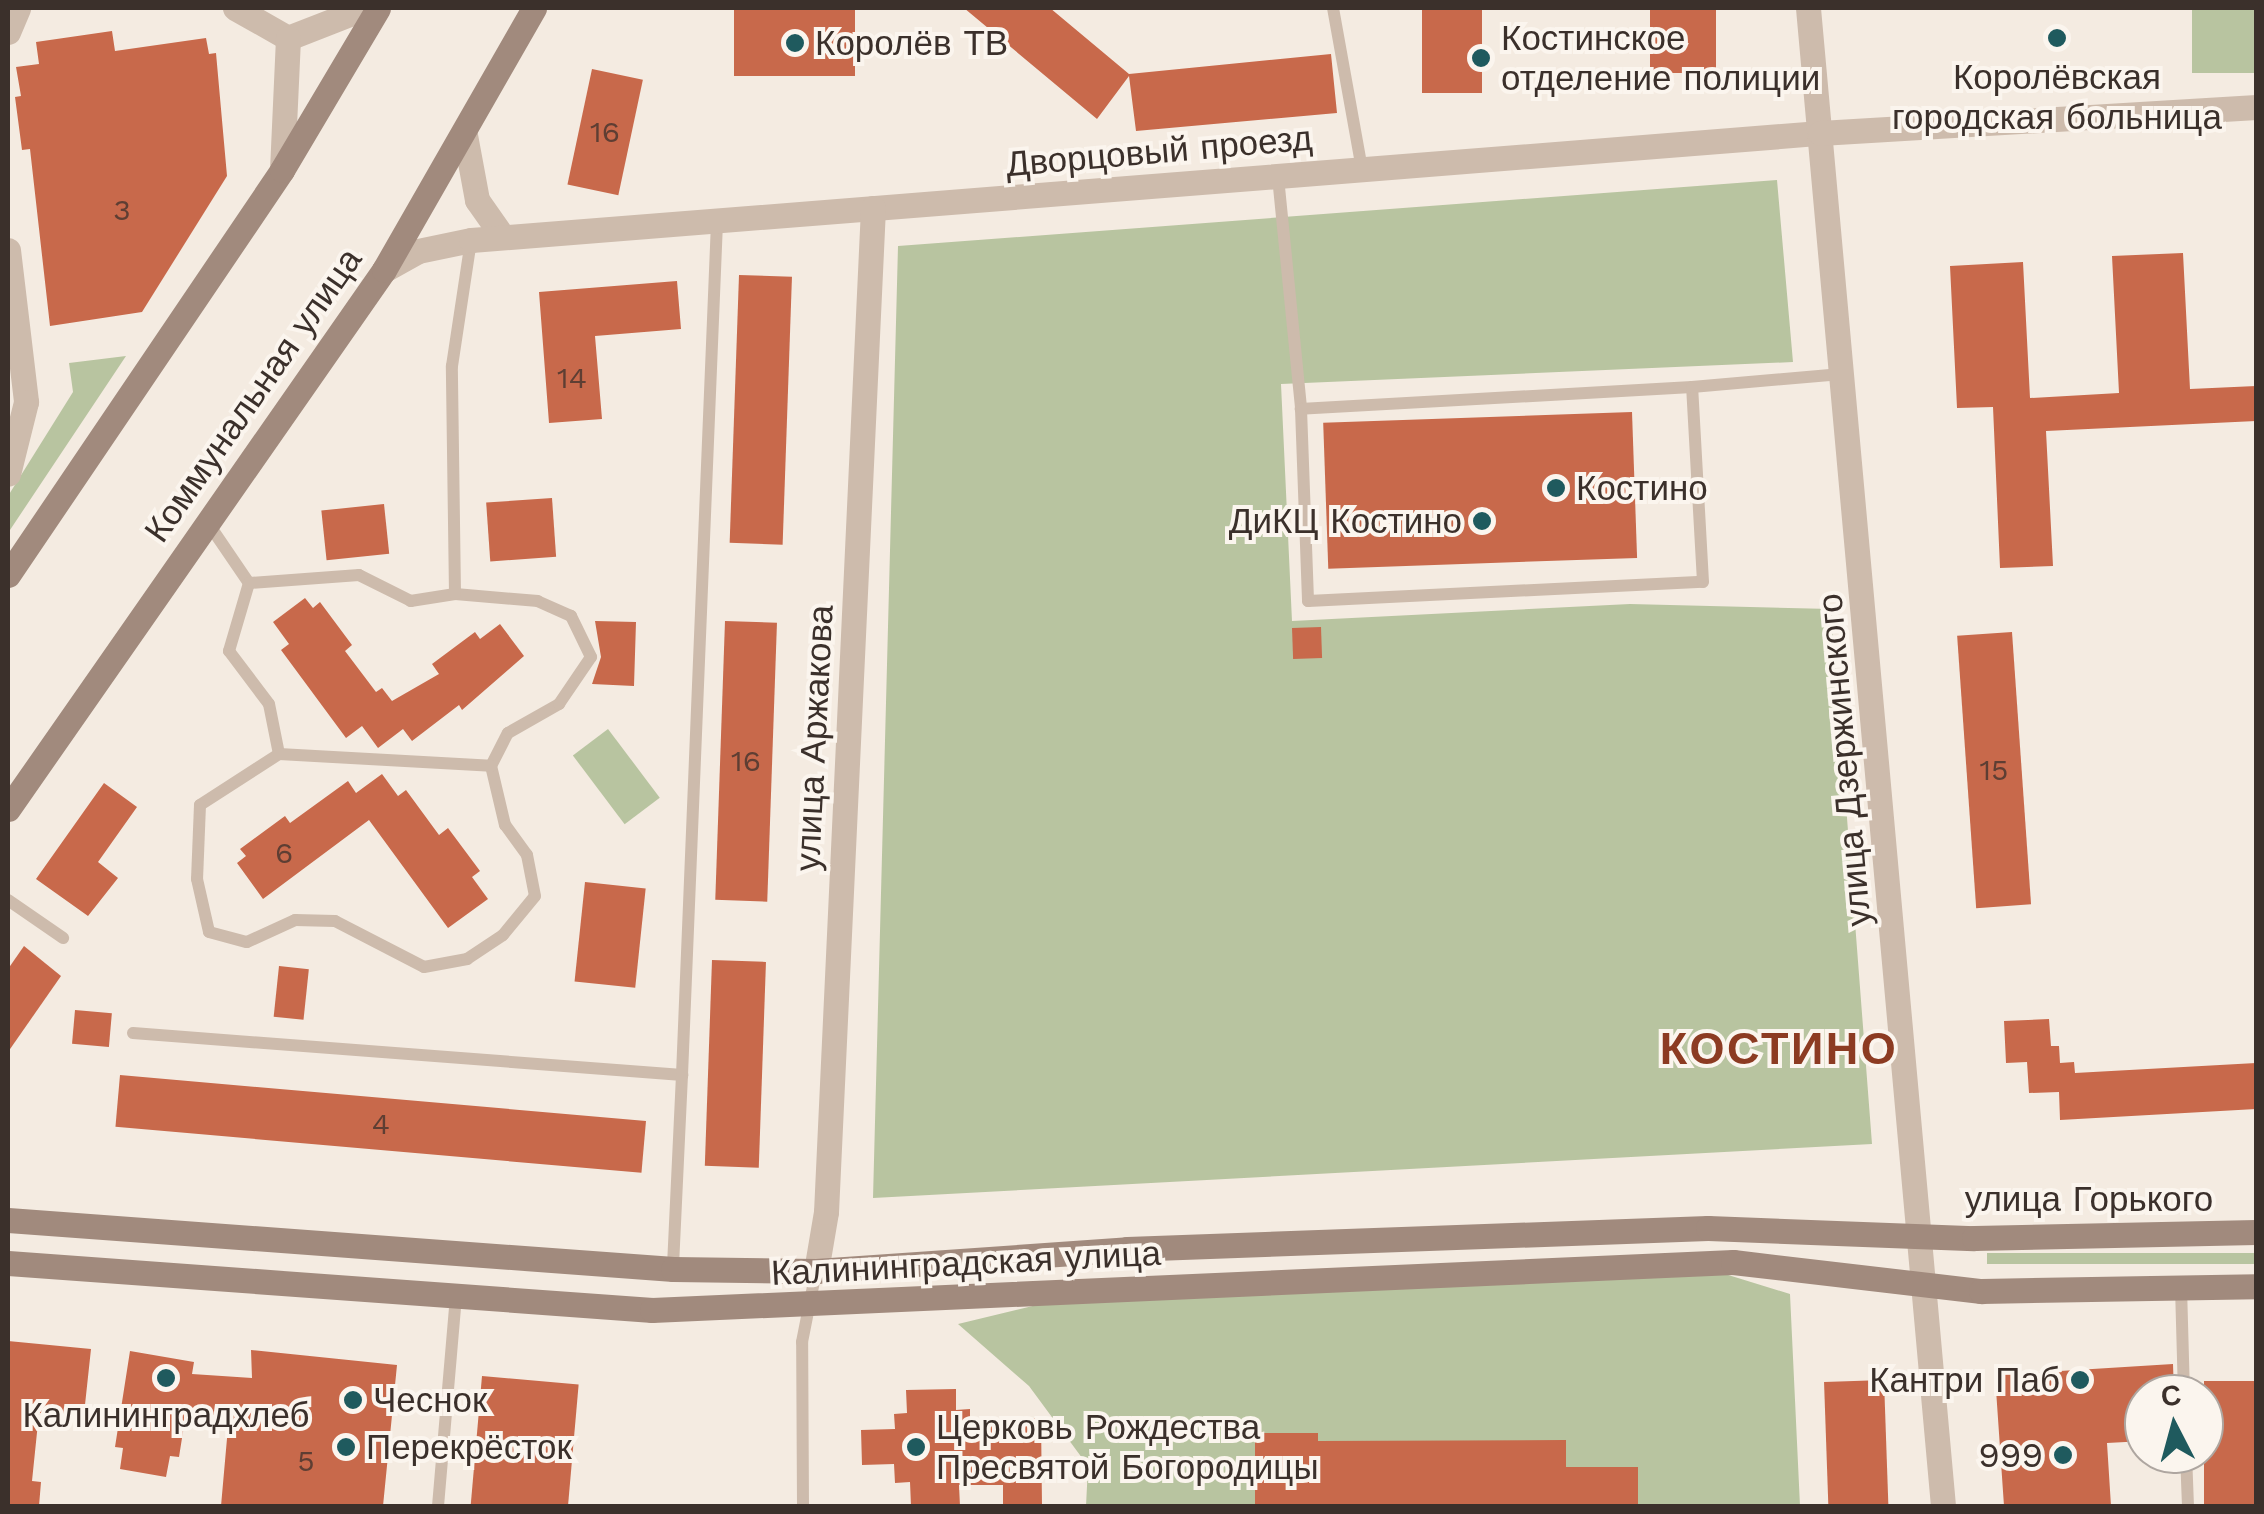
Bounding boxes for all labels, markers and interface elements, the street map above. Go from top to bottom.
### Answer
place label: Костинское отделение полиции [1501,17,1820,99]
place label: Королёв ТВ [815,22,1008,64]
marker: Королёвская городская больница [2044,25,2070,51]
marker: Королёв ТВ [784,32,806,54]
marker: Костинское отделение полиции [1470,47,1492,69]
place label: Королёвская городская больница [1892,56,2222,138]
house number: 16 [590,114,620,150]
street label: Дворцовый проезд [1004,117,1314,185]
house number: 3 [113,192,131,228]
street label: Коммунальная улица [136,240,370,550]
house number: 14 [557,360,587,396]
place label: Костино [1576,467,1708,509]
marker: Костино [1545,477,1567,499]
place label: ДиКЦ Костино [1229,500,1462,542]
marker: ДиКЦ Костино [1471,510,1493,532]
street label: улица Дзержинского [1809,592,1879,928]
street label: улица Аржакова [786,604,842,872]
house number: 16 [731,743,761,779]
house number: 15 [1979,752,2009,788]
house number: 6 [275,835,293,871]
district label: КОСТИНО [1660,1022,1898,1076]
house number: 4 [372,1106,390,1142]
street label: улица Горького [1965,1178,2213,1220]
street label: Калининградская улица [770,1232,1162,1294]
place label: Кантри Паб [1869,1359,2060,1401]
marker: Калининградхлеб [155,1367,177,1389]
marker: Кантри Паб [2069,1369,2091,1391]
north arrow [2124,1374,2224,1474]
text: С [2159,1378,2183,1413]
place label: Чеснок [373,1379,487,1421]
marker: Чеснок [342,1389,364,1411]
place label: Калининградхлеб [22,1394,310,1436]
place label: Церковь Рождества Пресвятой Богородицы [936,1406,1319,1488]
place label: Перекрёсток [366,1426,572,1468]
place label: 999 [1978,1434,2043,1476]
marker: Перекрёсток [335,1436,357,1458]
marker: Церковь Рождества Пресвятой Богородицы [905,1436,927,1458]
house number: 5 [297,1443,315,1479]
marker: 999 [2052,1444,2074,1466]

